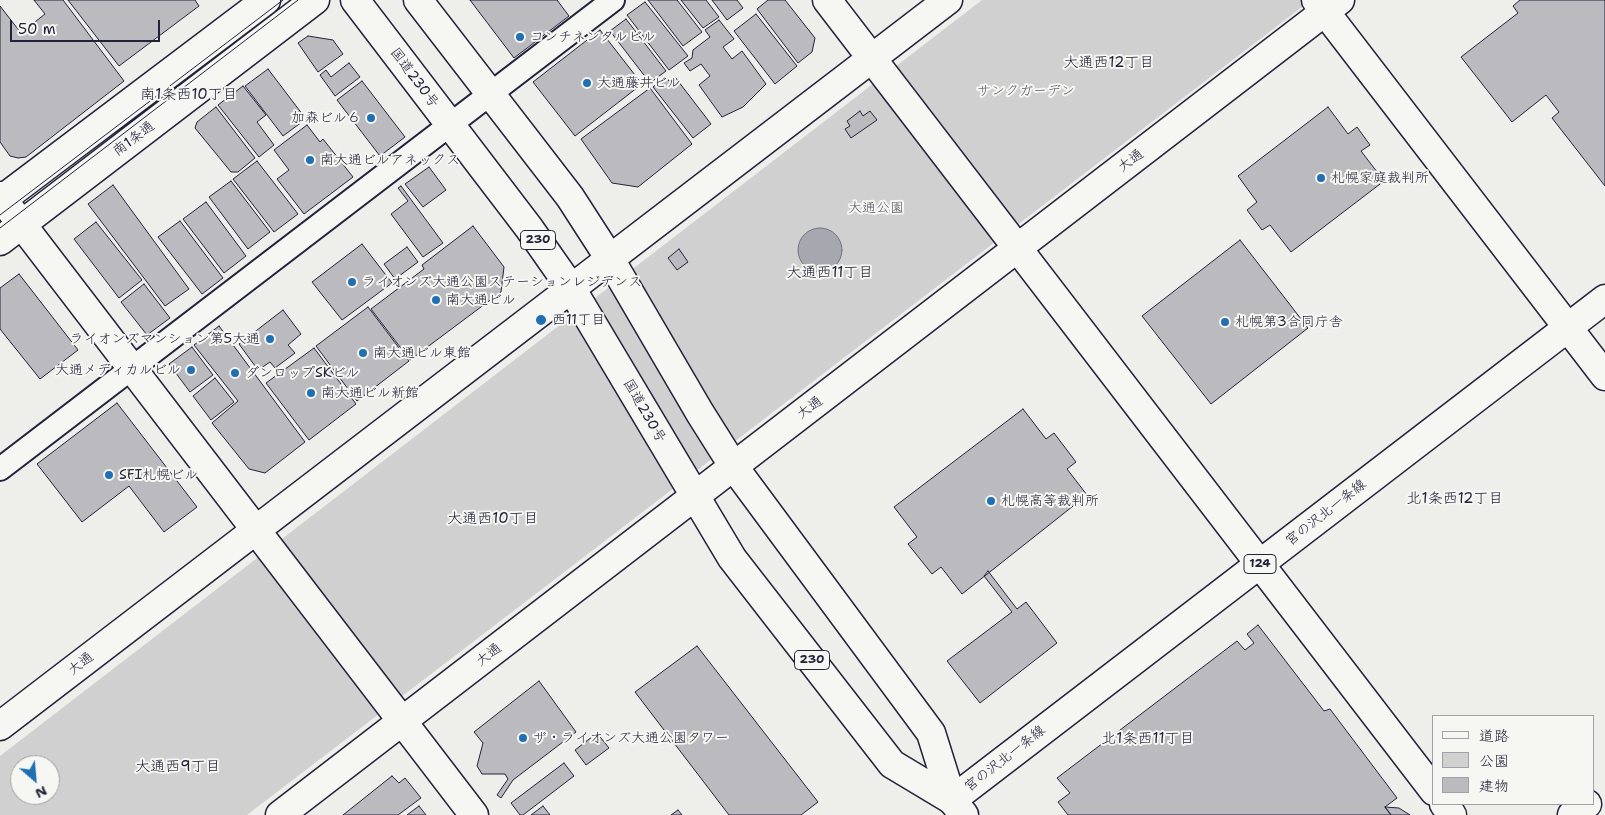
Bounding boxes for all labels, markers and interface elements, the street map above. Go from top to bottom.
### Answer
scale bar [12,10,162,42]
text: 50 m [18,19,56,39]
place label: コンチネンタルビル [530,29,656,45]
marker: コンチネンタルビル [514,31,526,43]
street label: 国道230号 [386,45,442,111]
district label: 大通西12丁目 [1064,54,1154,72]
place label: 大通藤井ビル [597,75,681,91]
marker: 大通藤井ビル [581,77,593,89]
park label: サンクガーデン [977,83,1075,99]
district label: 南1条西10丁目 [140,86,238,104]
place label: 加森ビル６ [291,110,361,126]
marker: 加森ビル６ [365,112,377,124]
street label: 南1条通 [110,118,158,160]
street label: 大通 [1115,146,1147,176]
place label: 南大通ビルアネックス [320,152,460,168]
marker: 南大通ビルアネックス [304,154,316,166]
place label: 札幌家庭裁判所 [1331,170,1429,186]
marker: 札幌家庭裁判所 [1315,172,1327,184]
park label: 大通公園 [848,200,904,216]
road number: 230 [520,230,556,250]
district label: 大通西11丁目 [786,264,874,282]
place label: ライオンズ大通公園ステーションレジデンス [362,274,642,290]
marker: ライオンズ大通公園ステーションレジデンス [346,276,358,288]
place label: 南大通ビル [446,292,516,308]
marker: 南大通ビル [430,294,442,306]
place label: 西11丁目 [552,312,605,328]
marker: 西11丁目 [534,313,548,327]
place label: 札幌第3合同庁舎 [1235,314,1343,330]
marker: 札幌第3合同庁舎 [1219,316,1231,328]
place label: ライオンズマンション第5大通 [69,331,260,347]
marker: ライオンズマンション第5大通 [264,333,276,345]
place label: 南大通ビル東館 [373,345,471,361]
marker: 南大通ビル東館 [357,347,369,359]
place label: 大通メディカルビル [55,362,181,378]
marker: 大通メディカルビル [185,364,197,376]
place label: ダンロップSKビル [245,365,360,381]
marker: ダンロップSKビル [229,367,241,379]
street label: 国道230号 [619,376,669,446]
place label: 南大通ビル新館 [321,385,419,401]
marker: 南大通ビル新館 [305,387,317,399]
street label: 大通 [794,393,826,423]
place label: SFI札幌ビル [119,467,198,483]
marker: SFI札幌ビル [103,469,115,481]
street label: 宮の沢北一条線 [1282,476,1370,550]
district label: 北1条西12丁目 [1406,490,1504,508]
place label: 札幌高等裁判所 [1001,493,1099,509]
marker: 札幌高等裁判所 [985,495,997,507]
district label: 大通西10丁目 [447,510,539,528]
road number: 124 [1244,554,1276,574]
street label: 大通 [473,640,505,670]
street label: 大通 [65,649,97,679]
road number: 230 [794,650,830,670]
legend [1432,715,1595,805]
street label: 宮の沢北一条線 [961,722,1049,796]
text: 道路 [1479,726,1509,746]
place label: ザ・ライオンズ大通公園タワー [533,730,729,746]
district label: 北1条西11丁目 [1101,730,1195,748]
marker: ザ・ライオンズ大通公園タワー [517,732,529,744]
text: 公園 [1479,751,1509,771]
north arrow [10,755,60,805]
district label: 大通西9丁目 [135,758,221,776]
text: 建物 [1479,776,1509,796]
text: N [32,782,50,803]

